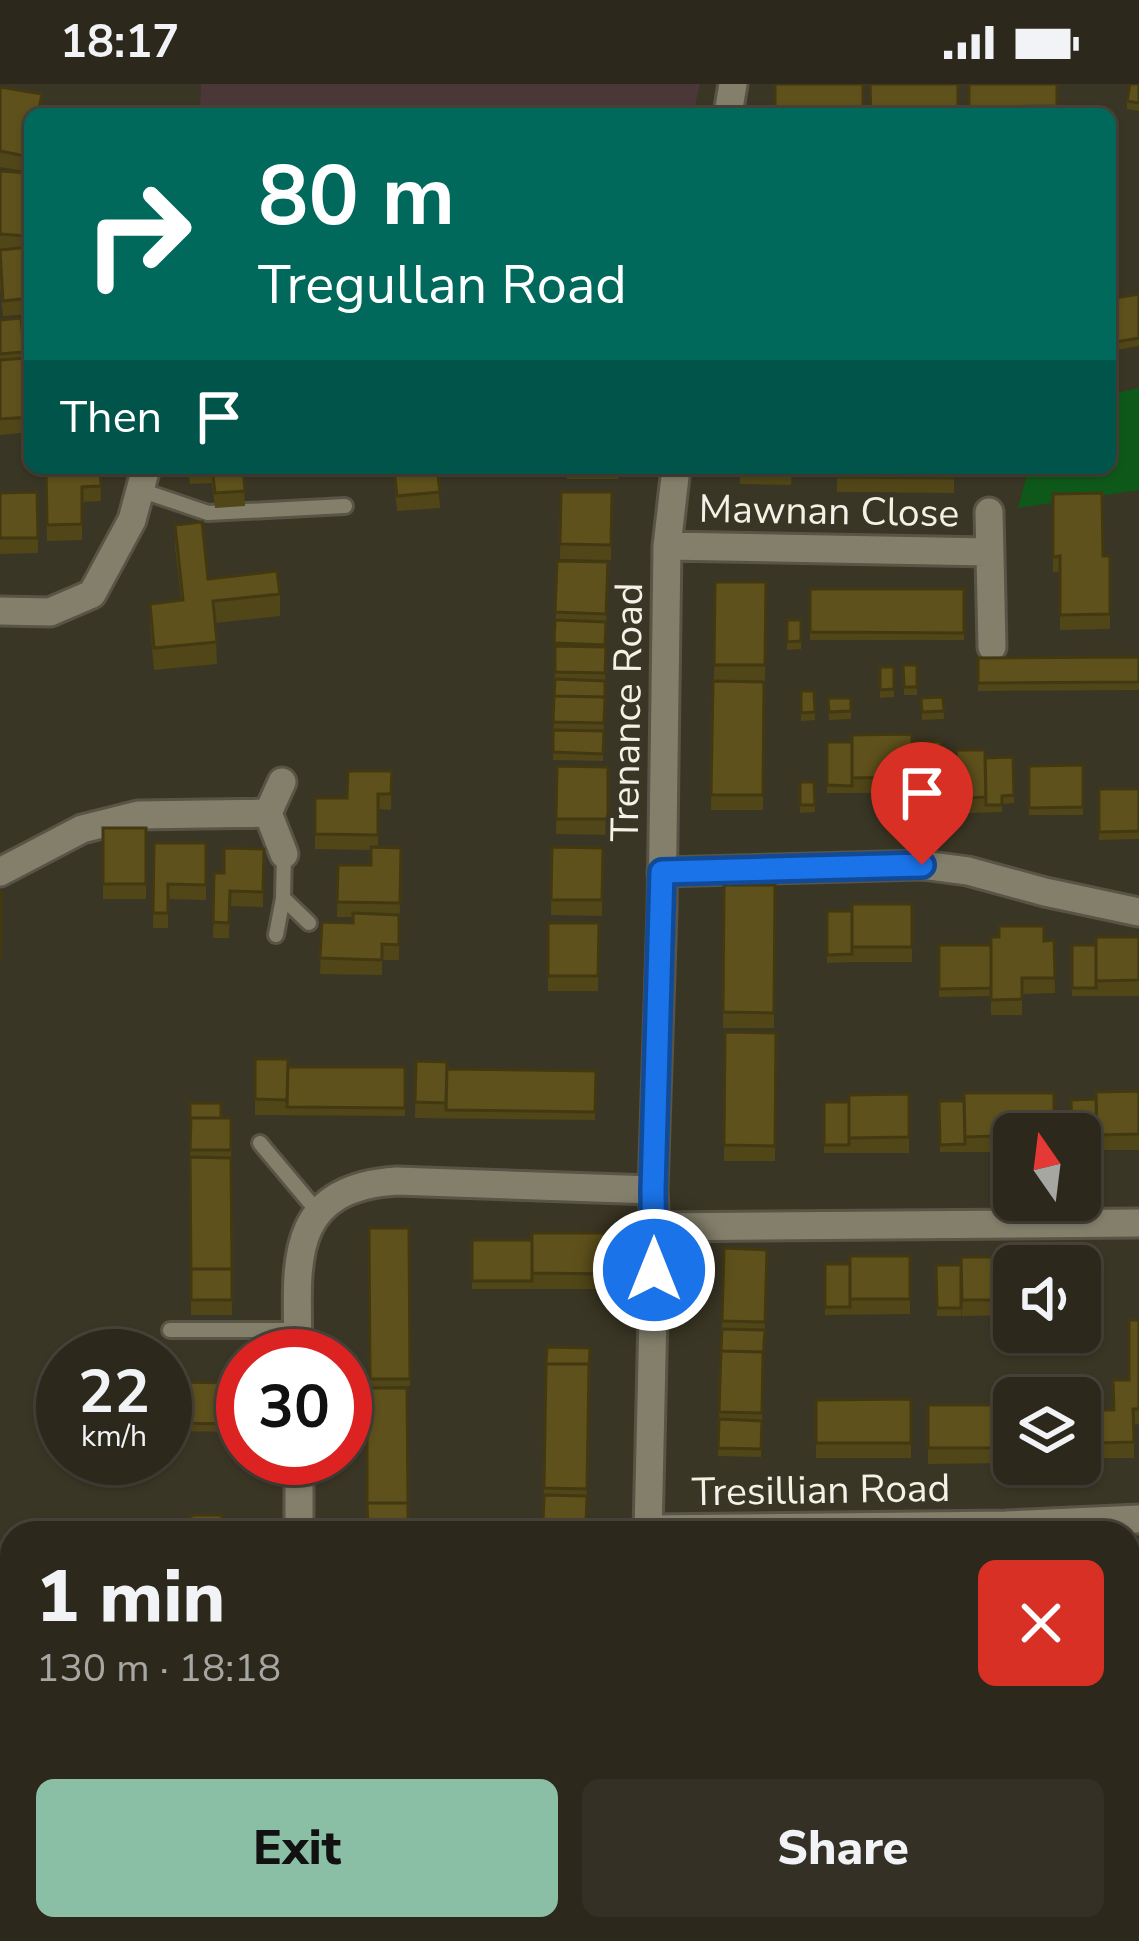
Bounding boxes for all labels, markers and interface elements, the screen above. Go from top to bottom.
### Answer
text: 18:17 [60,12,179,73]
text: 80 m [258,139,455,254]
icon: right [60,156,216,312]
text: Tregullan Road [258,248,627,322]
icon: arrive [186,384,252,450]
text: Then [60,387,162,448]
street label: Mawnan Close [698,483,960,540]
street label: Trenance Road [599,582,656,842]
pin [871,742,973,865]
icon: arrive [889,760,955,826]
north arrow [993,1113,1101,1221]
map controls [993,1113,1101,1485]
position arrow [591,1207,717,1333]
button: sound [993,1245,1101,1353]
speed limit sign: 30 [216,1329,372,1485]
text: 22 [78,1351,150,1433]
button: layers [993,1377,1101,1485]
text: km/h [81,1416,147,1457]
street label: Tresillian Road [691,1462,951,1519]
text: 1 min [36,1548,225,1646]
button: close [978,1560,1104,1686]
text: 130 m · 18:18 [36,1642,281,1695]
button: Exit [36,1779,558,1917]
button: Share [582,1779,1104,1917]

